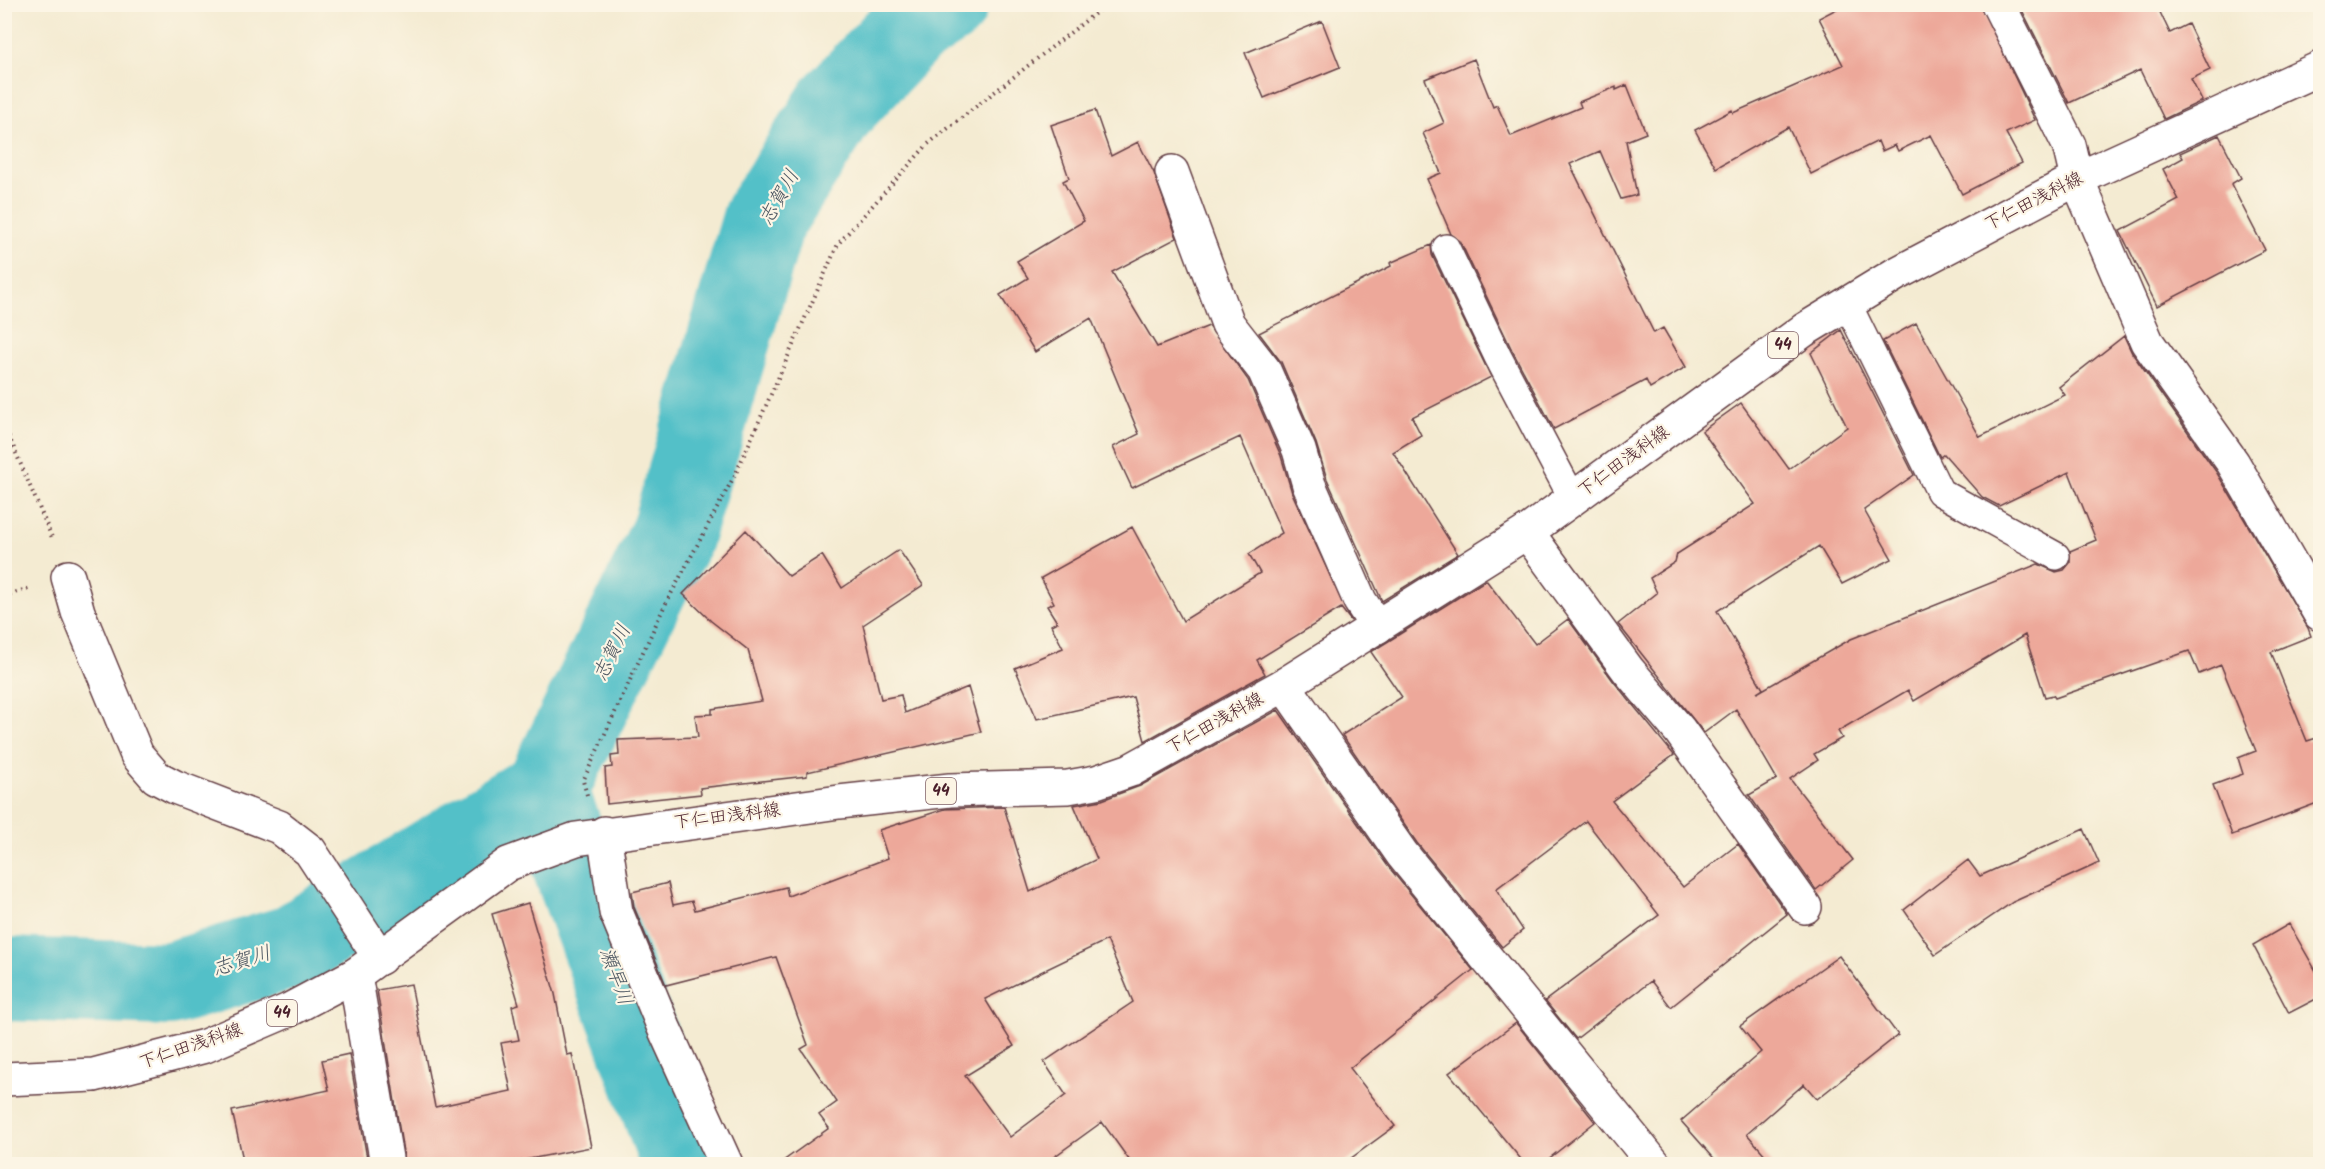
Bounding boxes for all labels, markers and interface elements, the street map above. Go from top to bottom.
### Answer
water label: 志賀川 [751,164,809,232]
street label: 下仁田浅科線 [1979,165,2089,239]
road number: 44 [1768,332,1798,358]
street label: 下仁田浅科線 [1572,419,1676,505]
water label: 志賀川 [585,619,641,687]
street label: 下仁田浅科線 [1161,685,1269,763]
road number: 44 [926,778,956,804]
street label: 下仁田浅科線 [672,796,782,838]
water label: 志賀川 [209,938,275,986]
water label: 瀬早川 [590,943,640,1011]
road number: 44 [267,1000,297,1026]
street label: 下仁田浅科線 [135,1016,247,1078]

